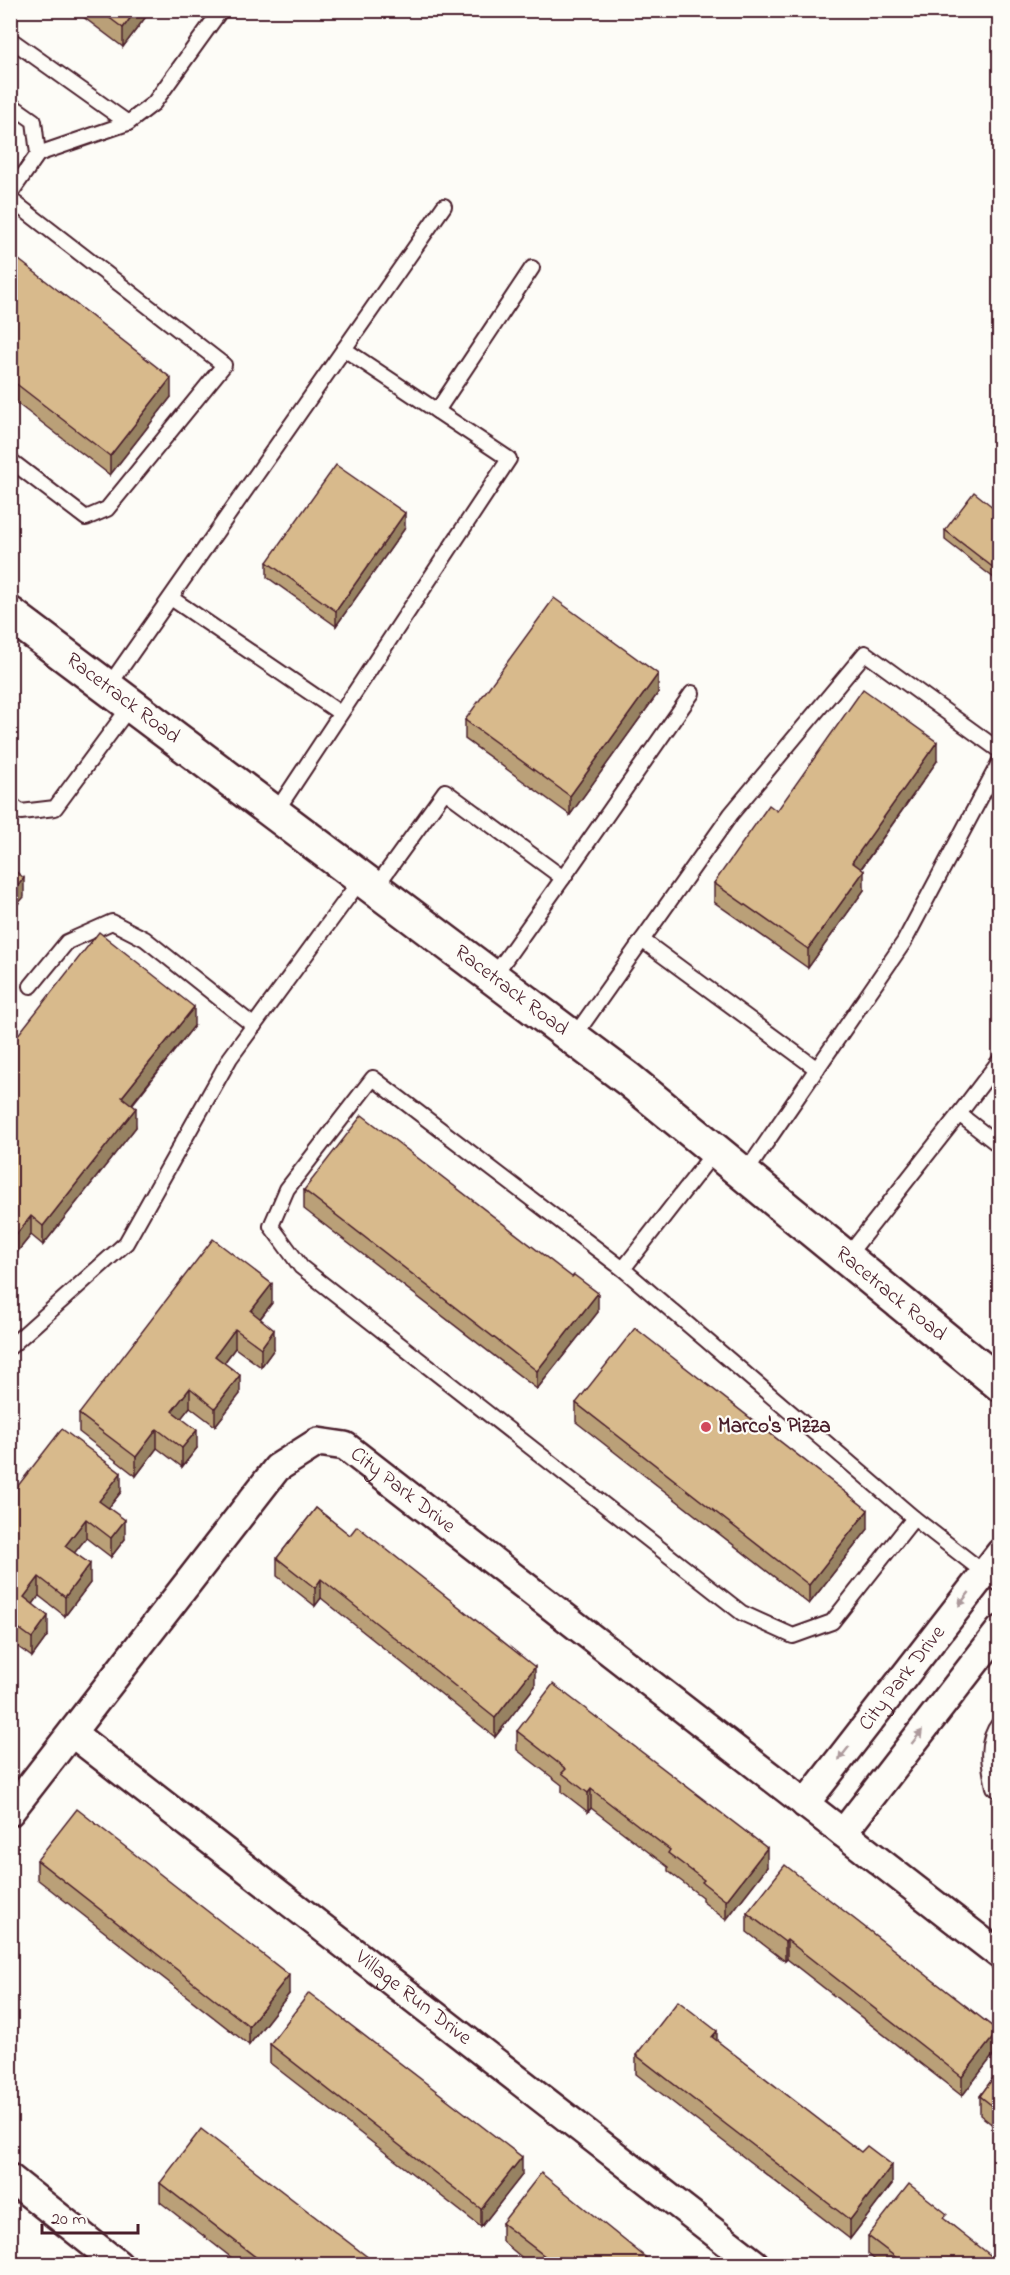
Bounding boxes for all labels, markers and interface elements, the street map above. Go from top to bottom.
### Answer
street label: Racetrack Road [59,646,186,752]
street label: Racetrack Road [448,938,575,1044]
street label: Racetrack Road [828,1240,953,1349]
place label: Marco's Pizza [718,1412,831,1442]
marker: Marco's Pizza [699,1420,713,1434]
street label: City Park Drive [343,1440,462,1542]
one-way arrow [958,1592,970,1607]
street label: City Park Drive [852,1619,954,1738]
one-way arrow [911,1729,923,1744]
one-way arrow [839,1746,851,1761]
street label: Village Run Drive [348,1943,478,2053]
scale bar [42,2197,138,2235]
text: 20 m [51,2207,86,2233]

